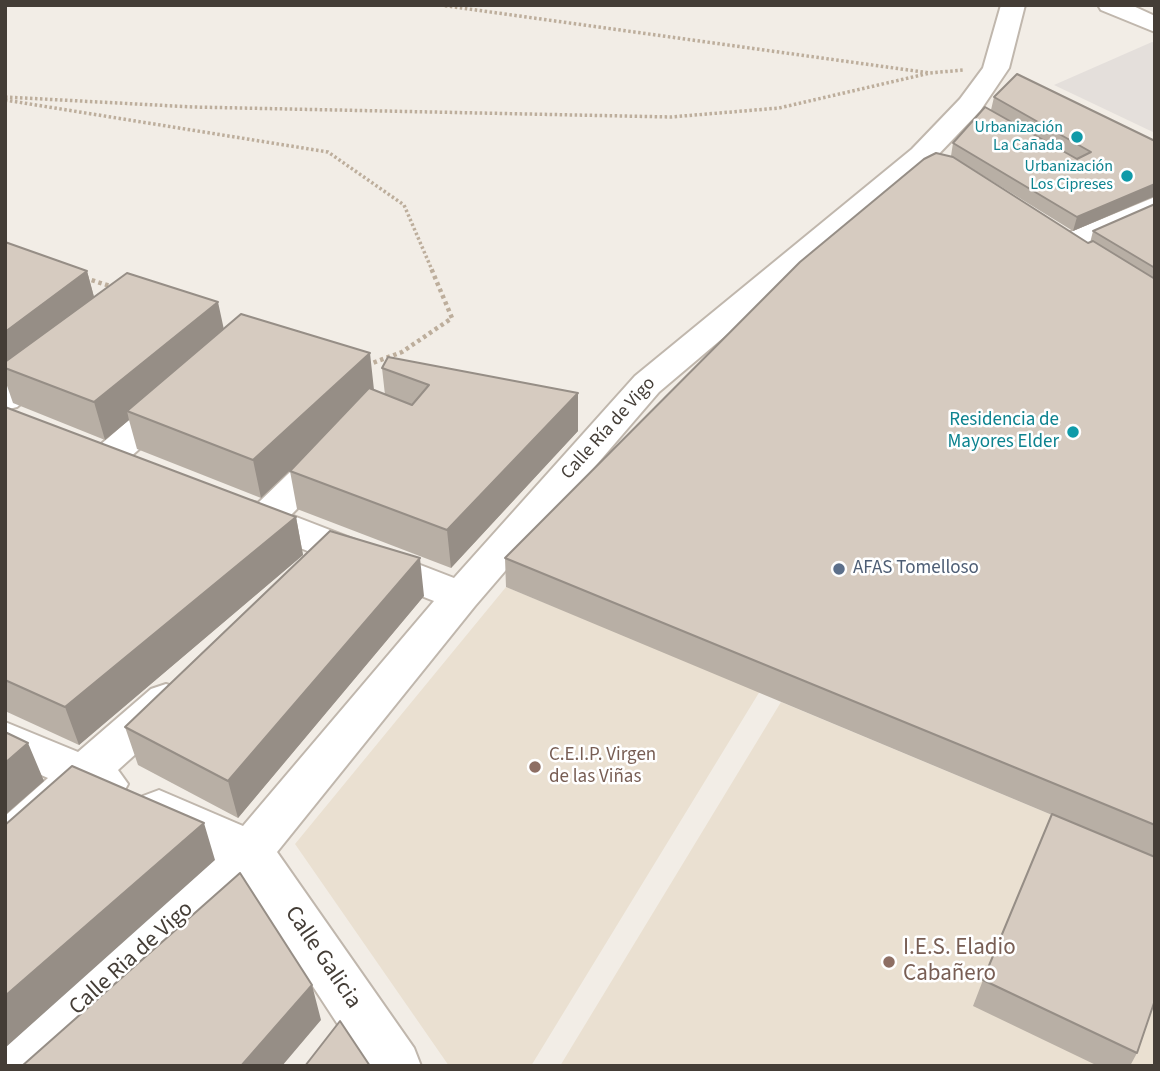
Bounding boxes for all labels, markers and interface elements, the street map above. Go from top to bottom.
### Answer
place label: Urbanización La Cañada [975,118,1063,156]
marker: Urbanización La Cañada [1069,129,1085,145]
place label: Urbanización Los Cipreses [1025,157,1113,195]
marker: Urbanización Los Cipreses [1119,168,1135,184]
street label: Calle Ría de Vigo [557,373,661,485]
place label: Residencia de Mayores Elder [948,410,1059,454]
marker: Residencia de Mayores Elder [1065,424,1081,440]
place label: AFAS Tomelloso [853,558,979,580]
marker: AFAS Tomelloso [831,561,847,577]
place label: C.E.I.P. Virgen de las Viñas [549,745,656,789]
marker: C.E.I.P. Virgen de las Viñas [527,759,543,775]
street label: Calle Ria de Vigo [64,896,200,1022]
street label: Calle Galicia [278,902,366,1014]
place label: I.E.S. Eladio Cabañero [903,935,1016,989]
marker: I.E.S. Eladio Cabañero [881,954,897,970]

